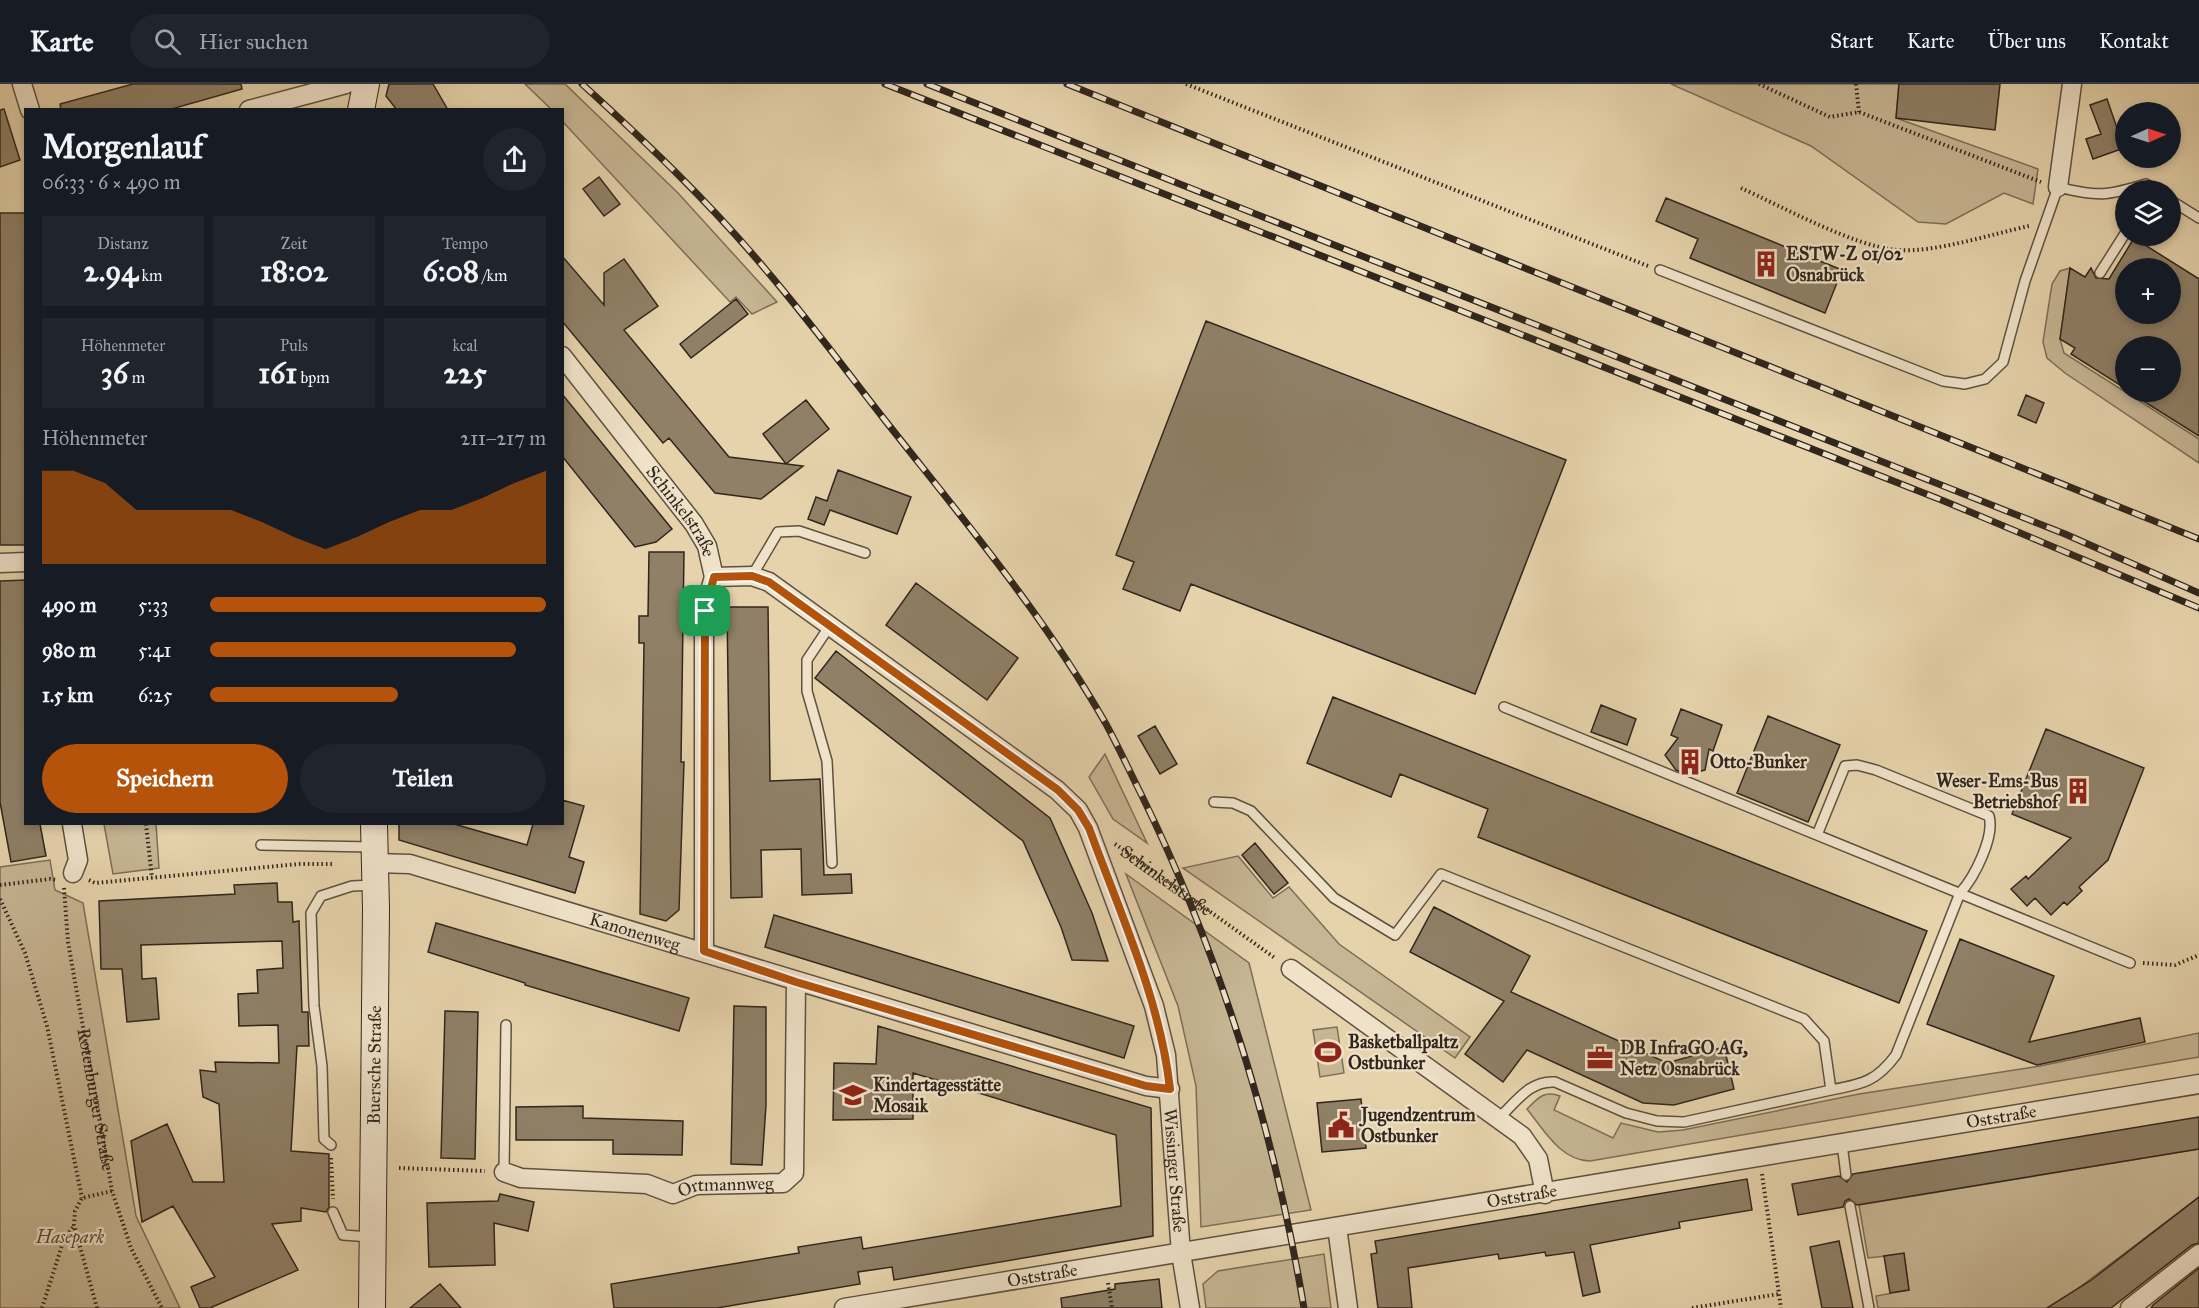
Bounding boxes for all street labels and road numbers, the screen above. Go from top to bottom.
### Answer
street label: Schinkelstraße [641,461,720,559]
street label: Schinkelstraße [1116,840,1216,921]
street label: Kanonenweg [587,908,684,957]
street label: Buersche Straße [363,1005,386,1125]
street label: Rotenburger Straße [72,1026,119,1173]
street label: Oststraße [1965,1100,2038,1133]
street label: Wissinger Straße [1159,1108,1190,1233]
street label: Ortmannweg [674,1172,774,1202]
street label: Oststraße [1485,1179,1559,1213]
street label: Oststraße [1006,1259,1079,1292]

